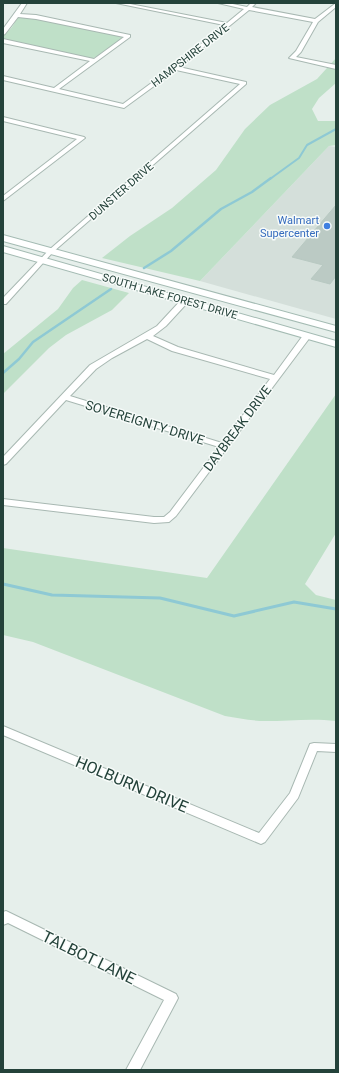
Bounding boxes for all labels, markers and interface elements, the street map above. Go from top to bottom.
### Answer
street label: HAMPSHIRE DRIVE [149,21,232,90]
street label: DUNSTER DRIVE [86,160,156,223]
place label: Walmart Supercenter [260,214,319,240]
marker: Walmart Supercenter [322,221,332,231]
street label: SOUTH LAKE FOREST DRIVE [101,271,239,322]
street label: DAYBREAK DRIVE [200,383,274,474]
street label: SOVEREIGNTY DRIVE [84,397,206,448]
street label: HOLBURN DRIVE [73,752,191,817]
street label: TALBOT LANE [39,927,139,988]

